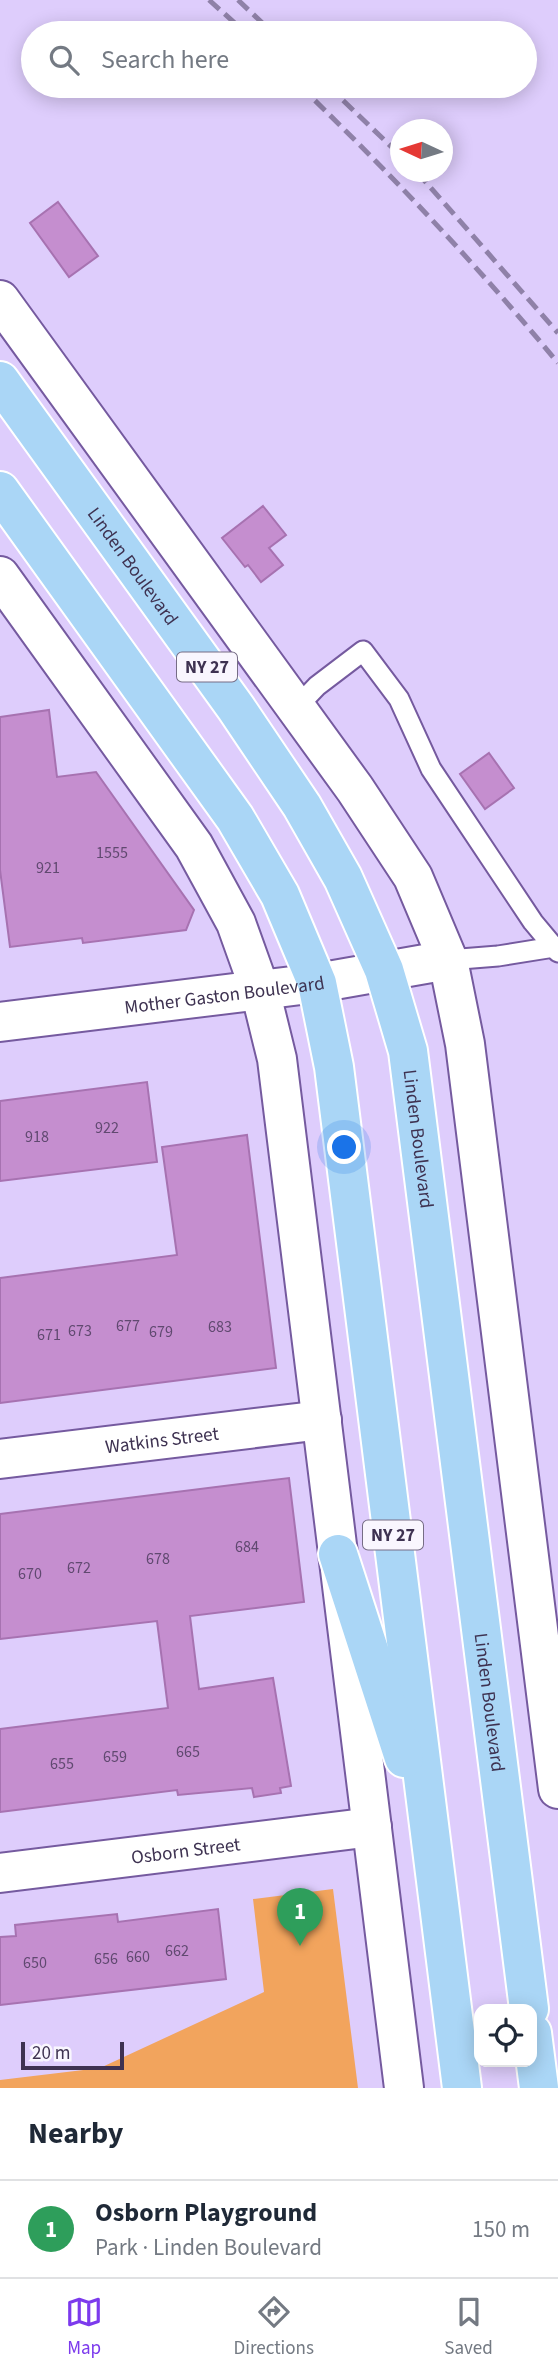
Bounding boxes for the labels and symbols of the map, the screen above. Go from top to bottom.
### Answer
north arrow [390,119,453,182]
street label: Linden Boulevard [80,502,184,631]
road number: NY 27 [177,652,237,682]
house number: 1555 [96,842,128,864]
house number: 921 [36,857,60,879]
street label: Mother Gaston Boulevard [123,970,327,1022]
street label: Linden Boulevard [395,1068,440,1210]
house number: 922 [95,1117,119,1139]
house number: 918 [25,1126,49,1148]
your location [327,1130,361,1164]
house number: 677 [116,1315,140,1337]
house number: 683 [208,1316,232,1338]
house number: 673 [68,1320,92,1342]
house number: 679 [149,1321,173,1343]
house number: 671 [37,1324,61,1346]
street label: Watkins Street [104,1421,221,1461]
road number: NY 27 [363,1520,423,1550]
house number: 684 [235,1536,259,1558]
house number: 678 [146,1548,170,1570]
house number: 672 [67,1557,91,1579]
house number: 670 [18,1563,42,1585]
street label: Linden Boulevard [467,1631,511,1774]
house number: 665 [176,1741,200,1763]
house number: 659 [103,1746,127,1768]
house number: 655 [50,1753,74,1775]
street label: Osborn Street [130,1831,243,1872]
pin: 1 [277,1888,323,1946]
house number: 662 [165,1940,189,1962]
house number: 660 [126,1946,150,1968]
house number: 656 [94,1948,118,1970]
house number: 650 [23,1952,47,1974]
scale bar [21,2039,124,2071]

